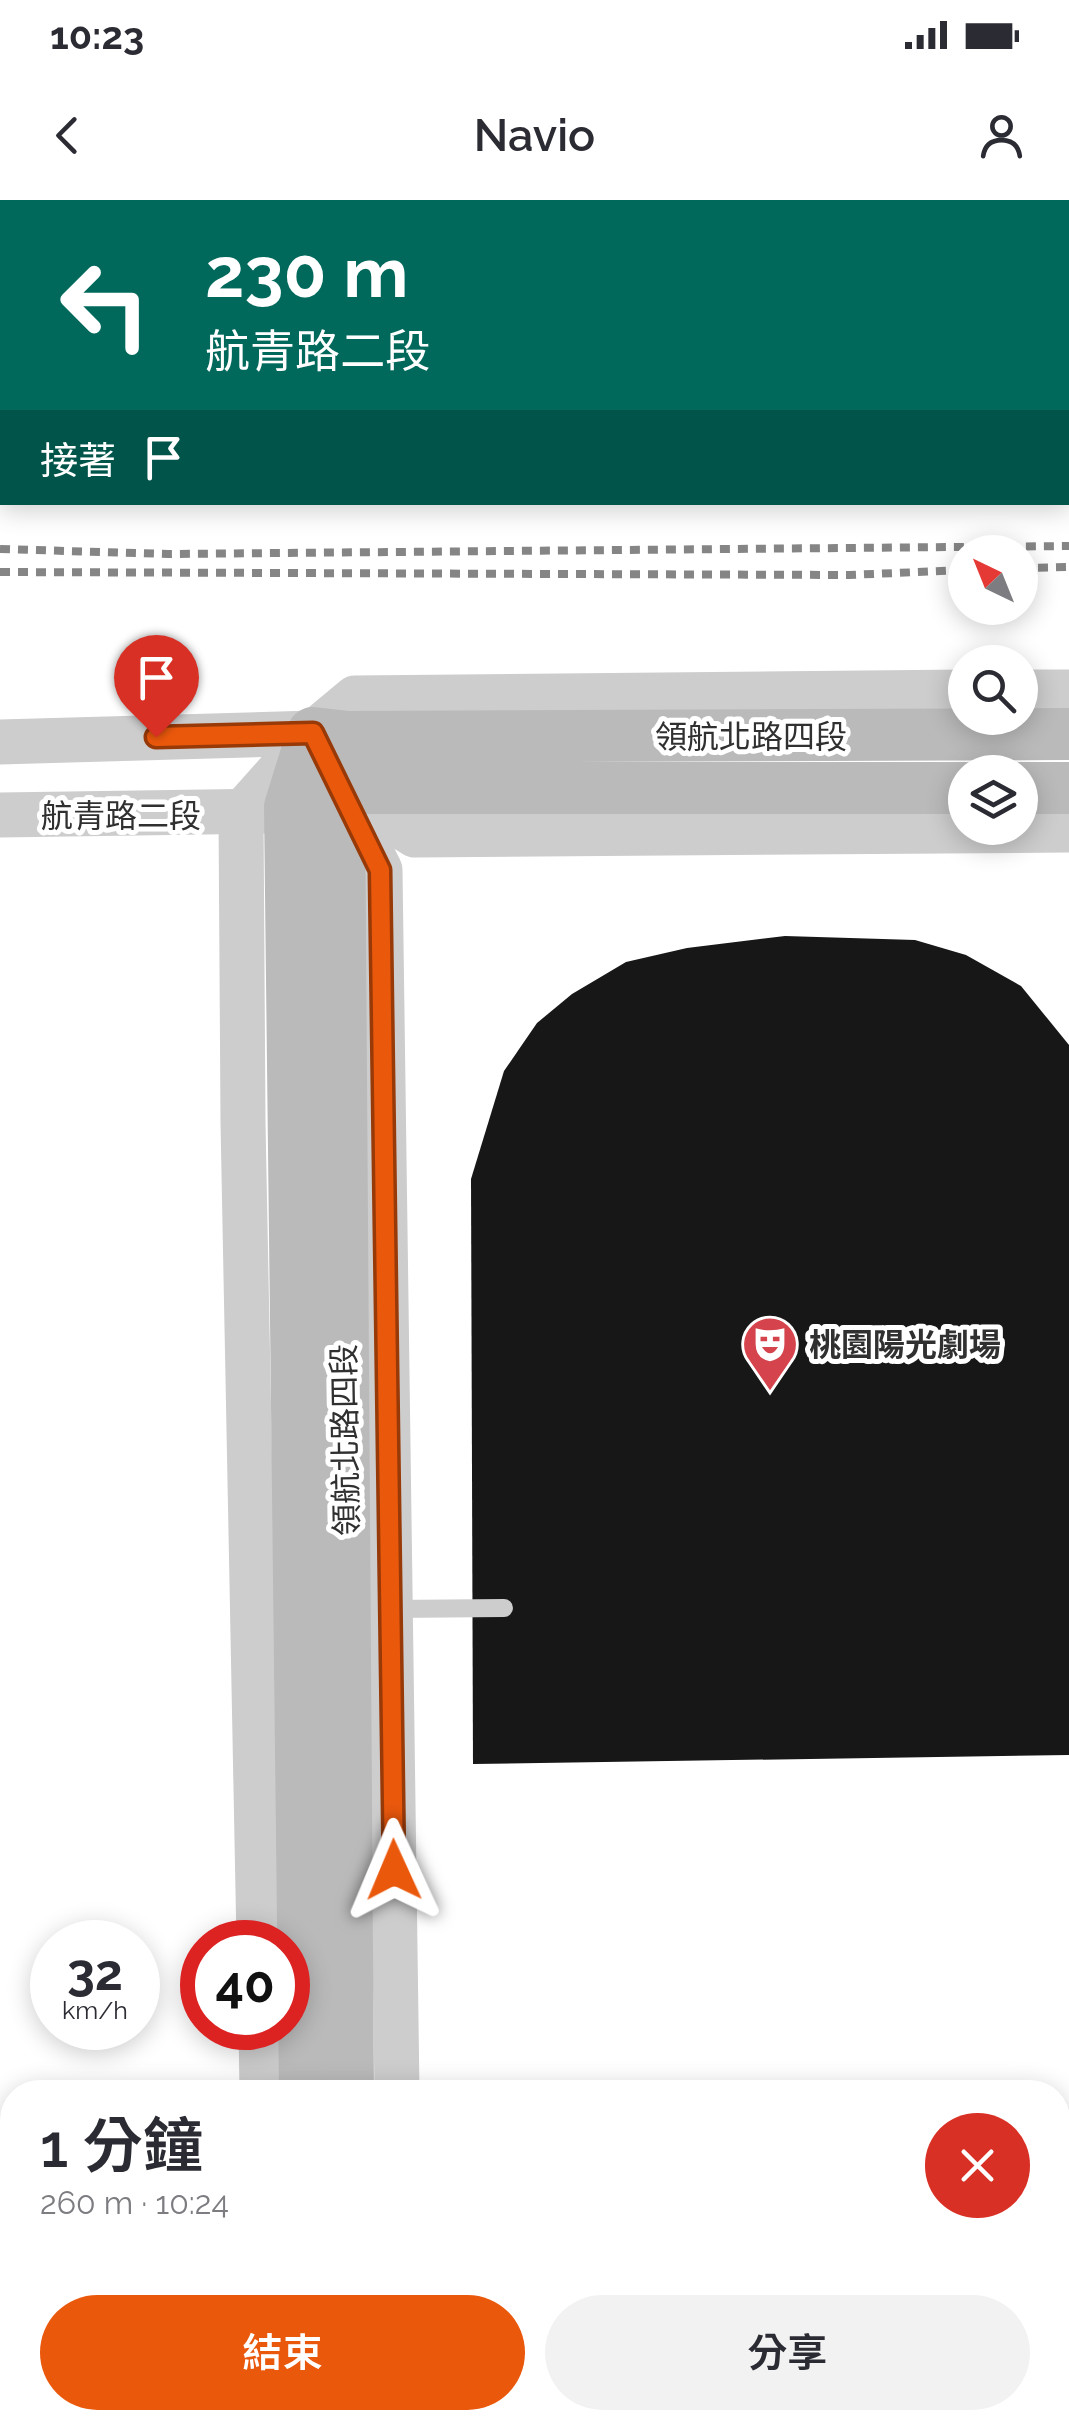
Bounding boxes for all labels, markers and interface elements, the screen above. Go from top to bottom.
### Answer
text: 10:23 [50,13,144,58]
icon: back [40,108,95,163]
icon: person [974,108,1029,163]
text: Navio [474,109,595,162]
text: 230 m [205,231,409,313]
icon: left [40,240,170,370]
text: 航青路二段 [205,325,430,378]
icon: arrive [136,430,191,485]
text: 接著 [40,438,116,483]
north arrow [948,535,1038,625]
map controls [948,535,1038,845]
pin [114,635,199,738]
button: search [948,645,1038,735]
icon: arrive [129,650,184,705]
street label: 領航北路四段 [655,718,847,755]
button: layers [948,755,1038,845]
street label: 航青路二段 [41,797,201,834]
theatre icon: 桃園陽光劇場 [740,1314,800,1393]
place label: 桃園陽光劇場 [809,1326,1001,1363]
street label: 領航北路四段 [325,1344,365,1536]
position arrow [342,1818,446,1922]
speed limit sign: 40 [180,1920,310,2050]
text: 32 [67,1943,123,2002]
text: km/h [62,1995,128,2025]
text: 1 分鐘 [40,2111,203,2181]
button: close [925,2113,1030,2218]
text: 260 m · 10:24 [40,2184,229,2221]
button: 結束 [40,2295,525,2410]
button: 分享 [545,2295,1030,2410]

